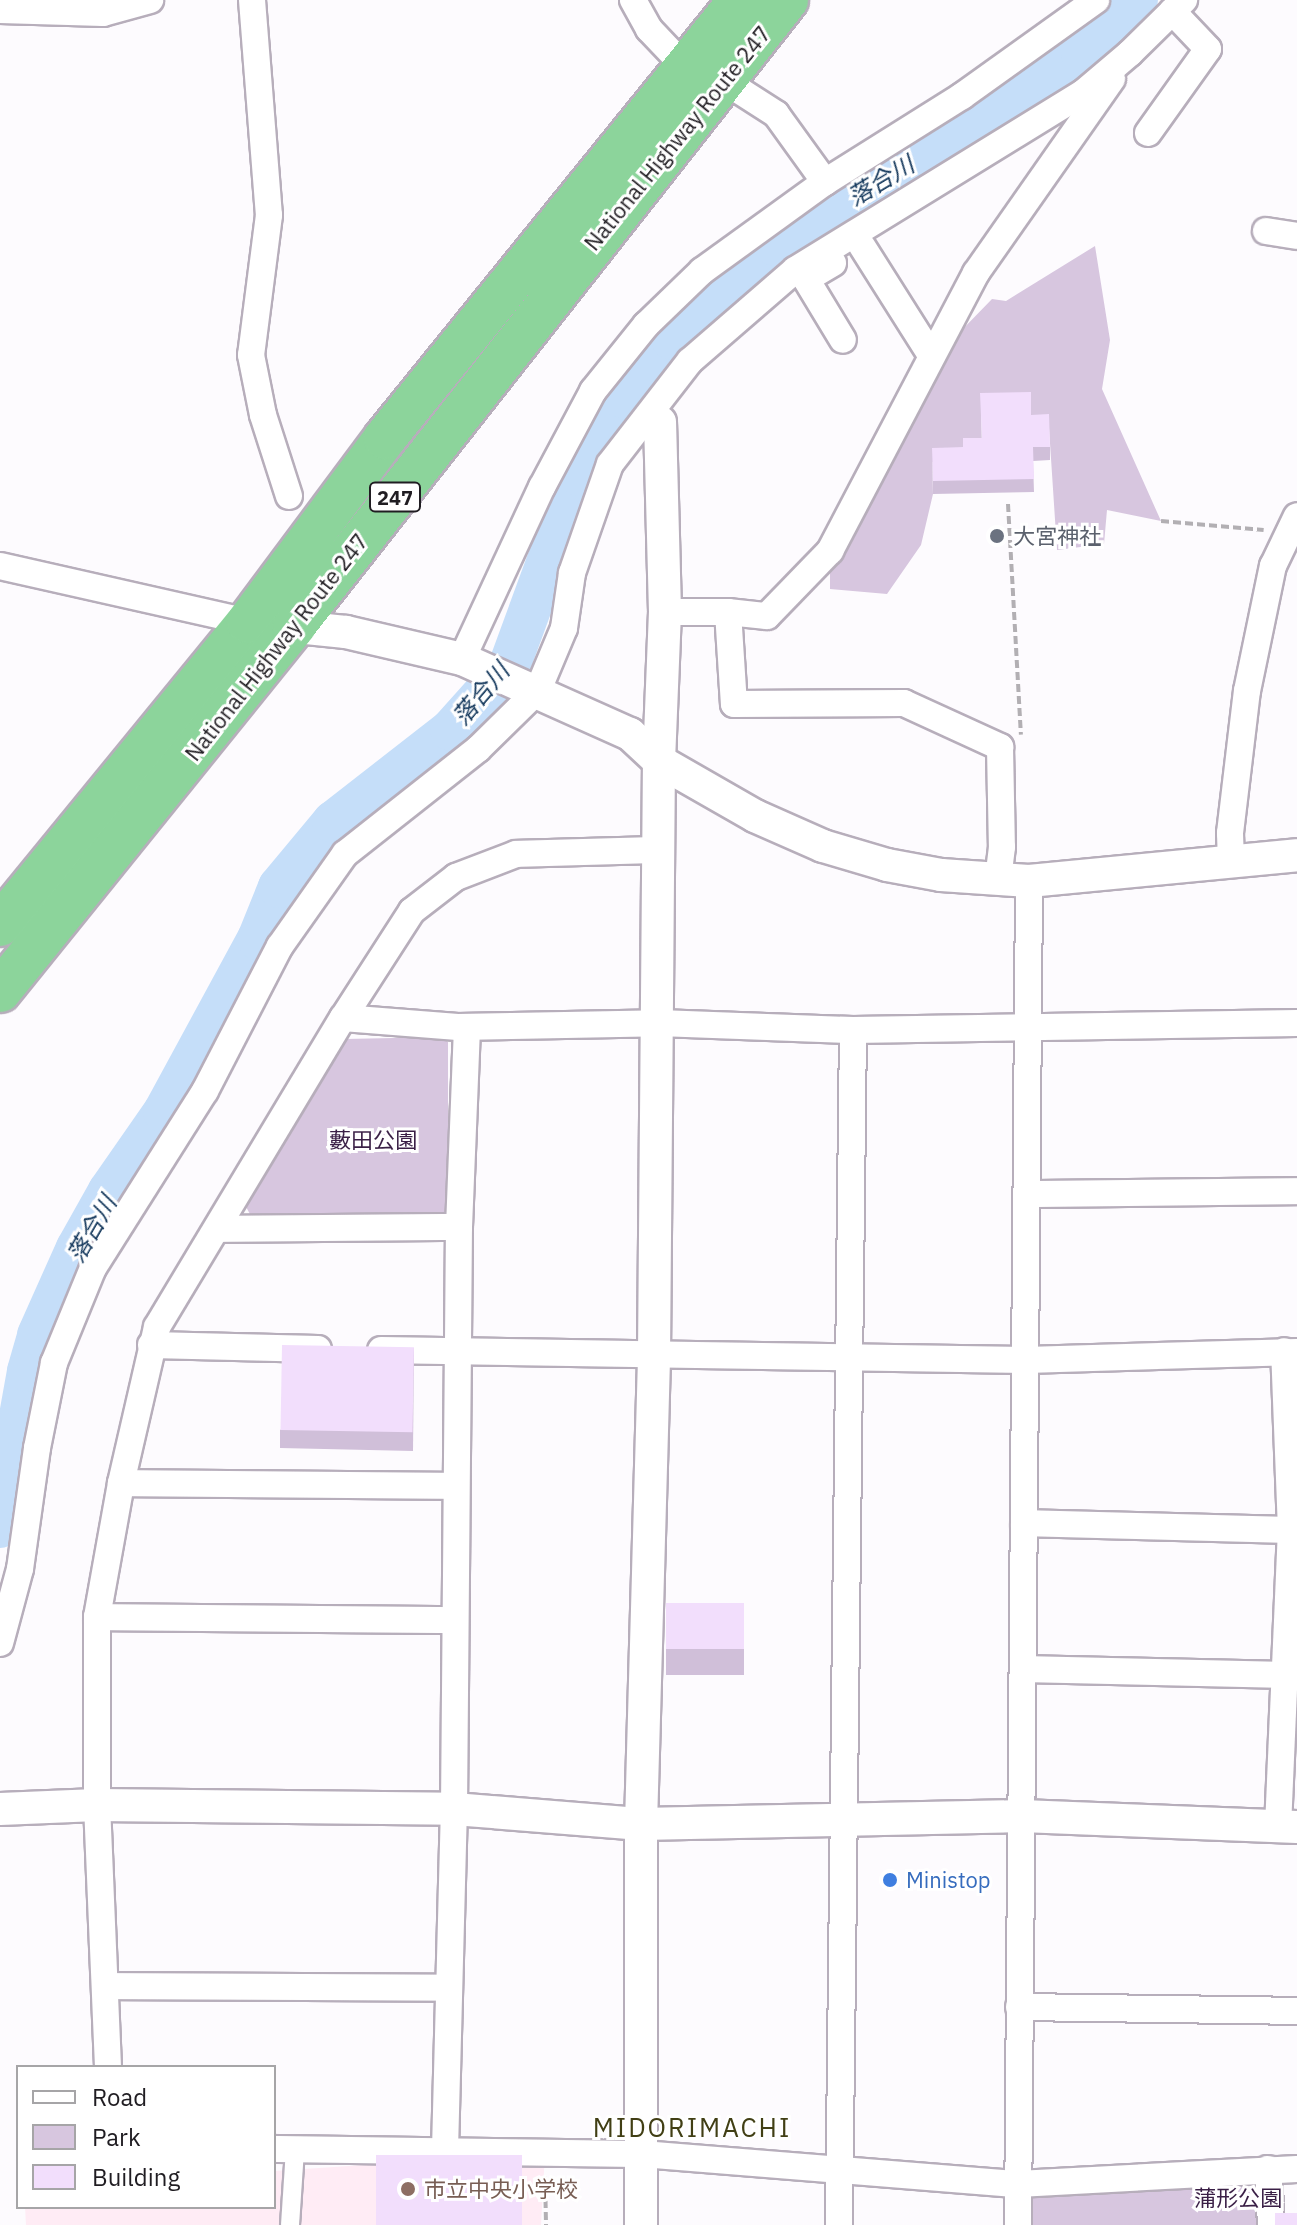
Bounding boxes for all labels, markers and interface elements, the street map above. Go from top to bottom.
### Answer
street label: National Highway Route 247 [578,21,776,255]
water label: 落合川 [843,150,919,212]
road number: 247 [369,481,421,513]
place label: 大宮神社 [1013,523,1101,549]
marker: 大宮神社 [988,527,1006,545]
street label: National Highway Route 247 [179,528,373,766]
water label: 落合川 [447,657,515,731]
park label: 藪田公園 [329,1127,417,1153]
water label: 落合川 [62,1191,122,1267]
place label: Ministop [906,1867,991,1893]
marker: Ministop [881,1871,899,1889]
legend [16,2065,276,2209]
text: Road [92,2081,147,2113]
district label: MIDORIMACHI [593,2112,791,2144]
text: Park [92,2121,141,2153]
text: Building [92,2161,180,2193]
place label: 市立中央小学校 [424,2176,578,2202]
marker: 市立中央小学校 [399,2180,417,2198]
park label: 蒲形公園 [1194,2185,1282,2211]

